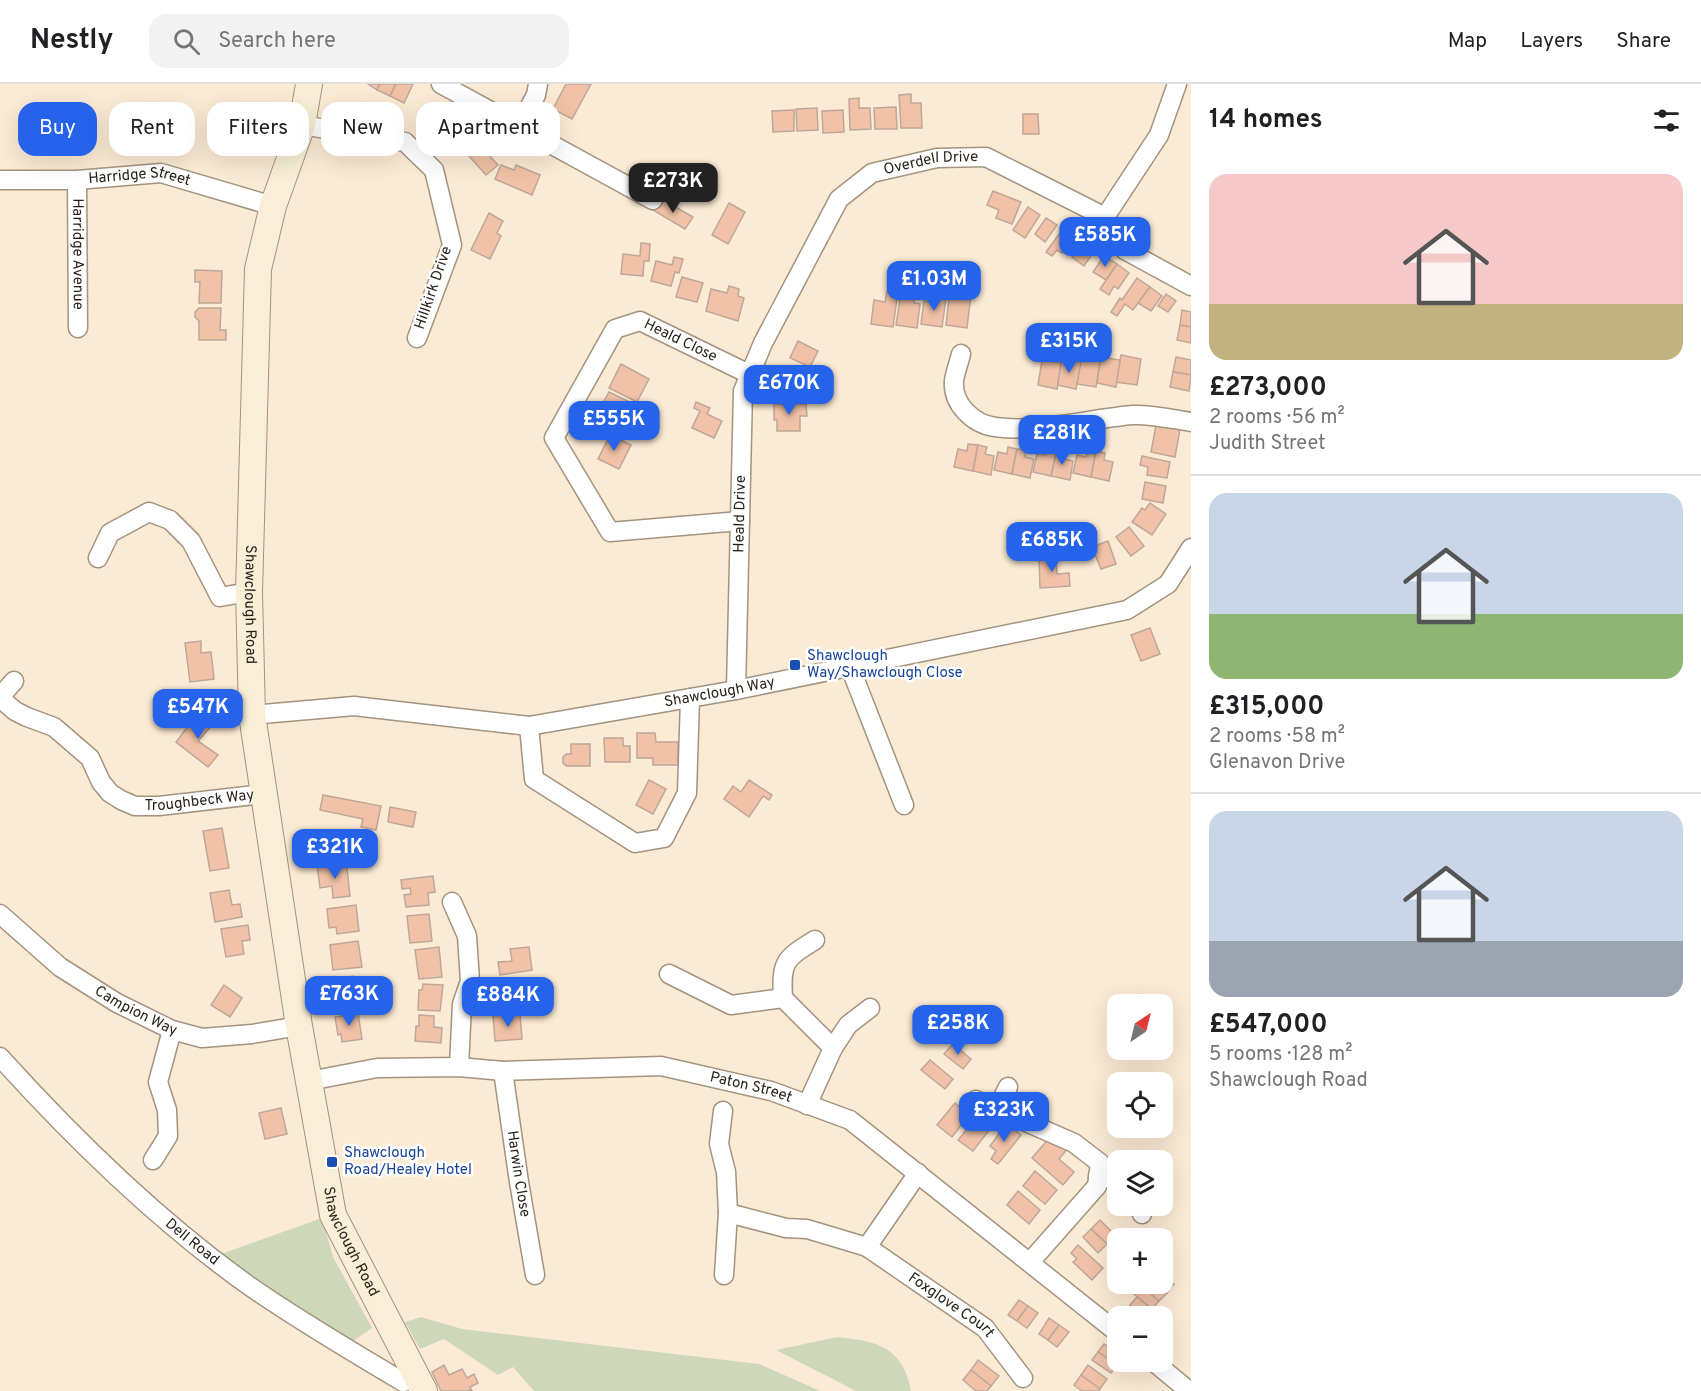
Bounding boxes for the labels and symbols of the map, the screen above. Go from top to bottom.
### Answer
street label: Overdell Drive [882,148,978,179]
street label: Harridge Street [88,163,193,191]
pin: £273K [631,163,715,214]
street label: Harridge Avenue [68,198,87,310]
pin: £585K [1063,217,1147,268]
street label: Hillkirk Drive [411,244,457,332]
pin: £1.03M [885,261,983,312]
street label: Heald Close [641,315,720,367]
pin: £315K [1027,323,1111,374]
pin: £670K [747,365,831,416]
pin: £555K [572,401,656,452]
pin: £281K [1020,415,1104,466]
street label: Heald Drive [730,475,751,553]
pin: £685K [1010,522,1094,573]
street label: Shawclough Road [239,545,260,664]
place label: Shawclough Way/Shawclough Close [807,647,963,683]
marker: Shawclough Way/Shawclough Close [788,658,802,672]
street label: Shawclough Way [663,673,777,712]
pin: £547K [156,689,240,740]
street label: Troughbeck Way [144,786,255,816]
pin: £321K [293,829,377,880]
pin: £763K [307,976,391,1027]
pin: £884K [466,977,550,1028]
street label: Campion Way [91,982,179,1040]
north arrow [1107,994,1173,1060]
pin: £258K [916,1005,1000,1056]
street label: Paton Street [708,1068,795,1107]
pin: £323K [962,1092,1046,1143]
street label: Harwin Close [502,1129,534,1219]
place label: Shawclough Road/Healey Hotel [344,1144,472,1180]
marker: Shawclough Road/Healey Hotel [325,1155,339,1169]
street label: Shawclough Road [319,1185,383,1300]
street label: Dell Road [161,1214,223,1270]
street label: Foxglove Court [904,1269,998,1342]

